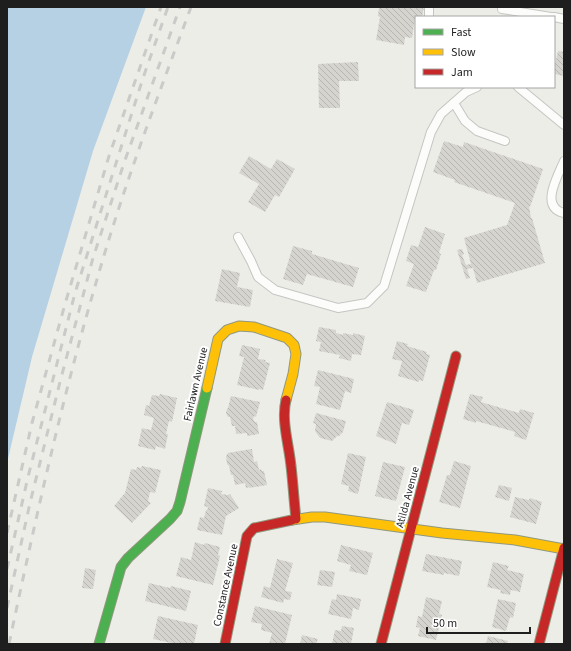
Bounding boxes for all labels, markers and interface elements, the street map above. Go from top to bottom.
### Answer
legend [415,16,555,88]
text: Fast [451,24,471,41]
text: Slow [451,44,476,61]
text: Jam [451,64,473,81]
street label: Fairlawn Avenue [180,345,211,423]
street label: Atilda Avenue [392,464,423,529]
street label: Constance Avenue [209,542,242,628]
scale bar [427,609,530,635]
text: 50 m [433,615,457,632]

